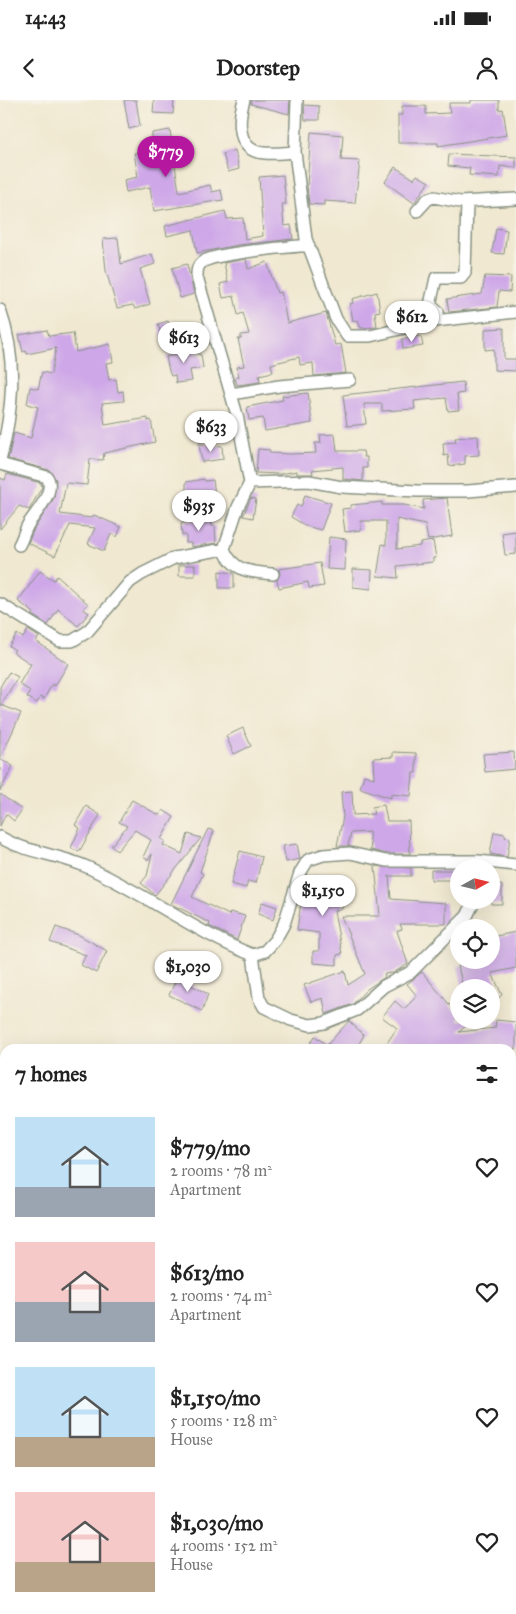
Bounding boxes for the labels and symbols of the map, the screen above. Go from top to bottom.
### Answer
pin: $779 [136,136,196,178]
pin: $612 [382,300,442,343]
pin: $613 [154,322,214,364]
pin: $633 [181,410,241,453]
pin: $935 [169,490,229,532]
north arrow [450,859,500,909]
pin: $1,150 [282,874,364,917]
pin: $1,030 [147,950,229,993]

